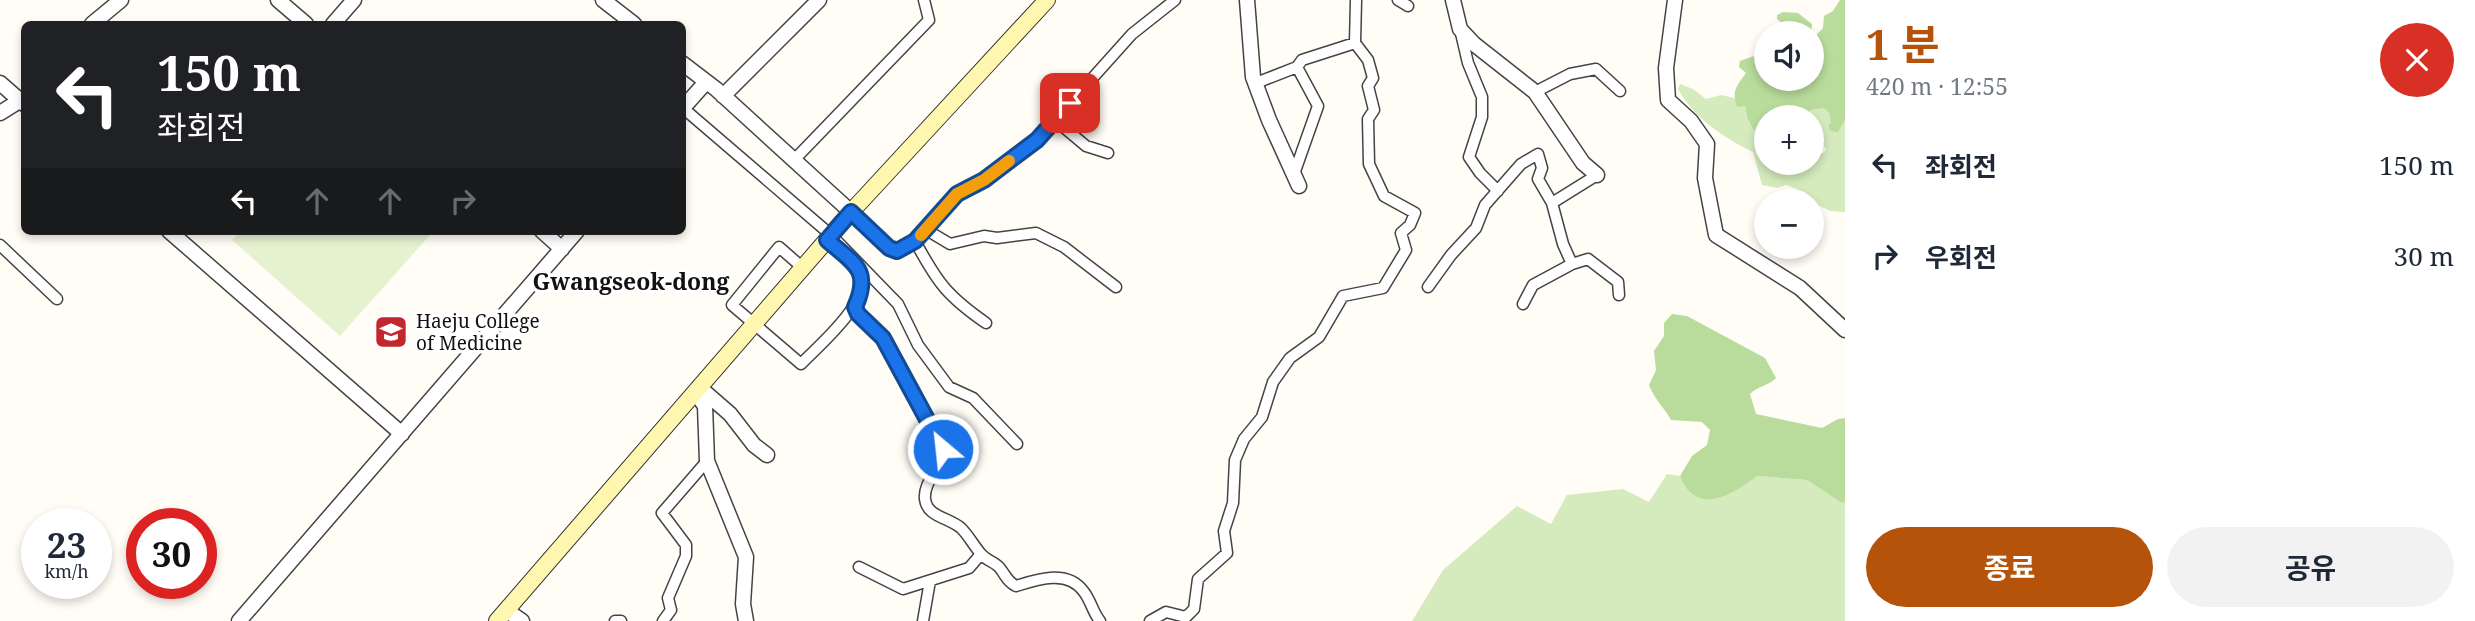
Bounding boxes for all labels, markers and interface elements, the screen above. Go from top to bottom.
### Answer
text: 1 분 [1866,15,1939,72]
map controls [1754,21,1824,259]
button: sound [1754,21,1824,91]
button: close [2380,23,2454,97]
text: 150 m [157,39,301,105]
icon: left [42,49,133,140]
text: 420 m · 12:55 [1866,70,2008,102]
pin [1040,73,1100,133]
icon: arrive [1051,84,1089,122]
text: 좌회전 [157,105,245,148]
button: + [1754,105,1824,175]
icon: left [1866,146,1904,184]
text: 150 m [2379,147,2454,183]
text: 좌회전 [1925,148,1997,184]
icon: left [225,182,263,220]
icon: ahead [298,182,336,220]
icon: ahead [371,182,409,220]
icon: right [444,182,482,220]
button: − [1754,189,1824,259]
icon: right [1866,237,1904,275]
text: 30 m [2394,238,2454,274]
text: 우회전 [1925,239,1997,275]
district label: Gwangseok-dong [533,265,730,297]
place label: Haeju College of Medicine [416,308,540,356]
school or university icon: Haeju College of Medicine [372,313,410,351]
position arrow [906,412,980,486]
speed limit sign: 30 [126,508,217,599]
text: 23 [47,521,86,568]
button: 종료 [1866,527,2153,607]
button: 공유 [2167,527,2454,607]
text: km/h [44,559,89,583]

